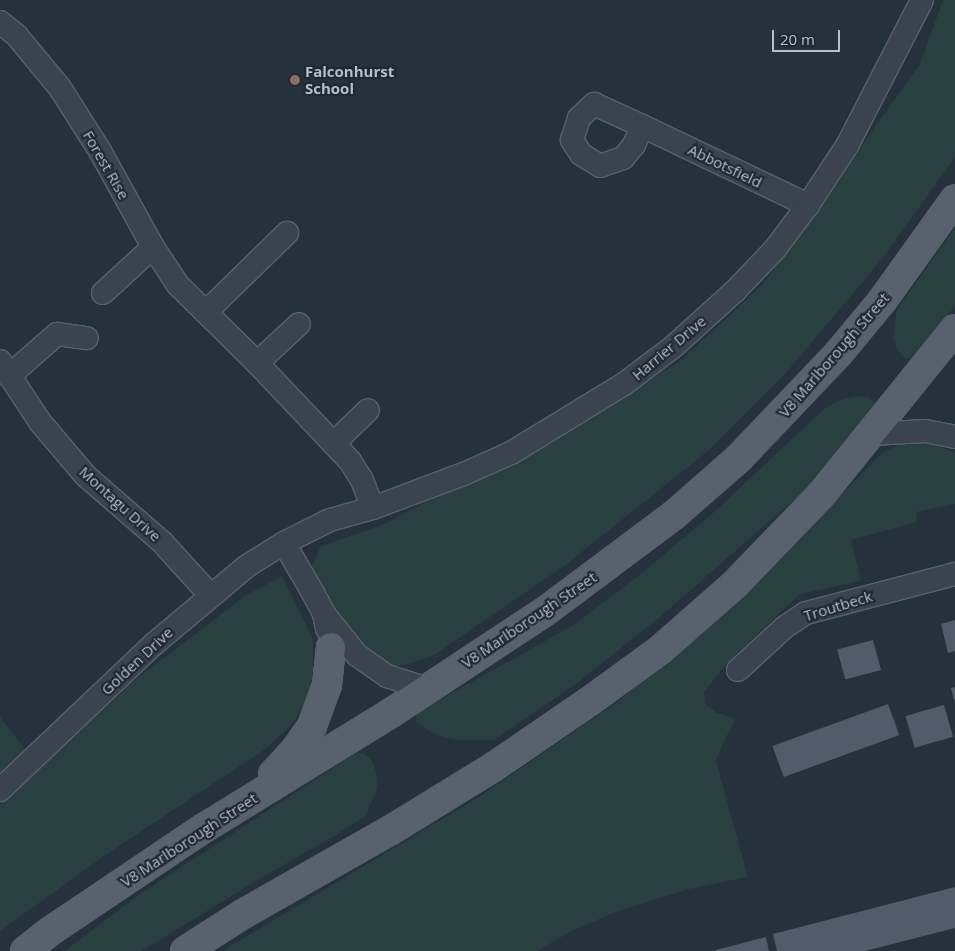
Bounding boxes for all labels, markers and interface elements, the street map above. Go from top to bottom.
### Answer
scale bar [775,20,842,52]
text: 20 m [780,29,815,49]
place label: Falconhurst School [305,62,394,97]
marker: Falconhurst School [289,74,301,86]
street label: Forest Rise [79,127,133,203]
street label: Abbotsfield [685,140,765,192]
street label: V8 Marlborough Street [775,289,893,421]
street label: Harrier Drive [629,312,709,384]
street label: Montagu Drive [76,463,164,545]
street label: V8 Marlborough Street [458,568,600,672]
street label: Troutbeck [802,587,874,625]
street label: Golden Drive [98,623,176,699]
street label: V8 Marlborough Street [117,789,261,891]

